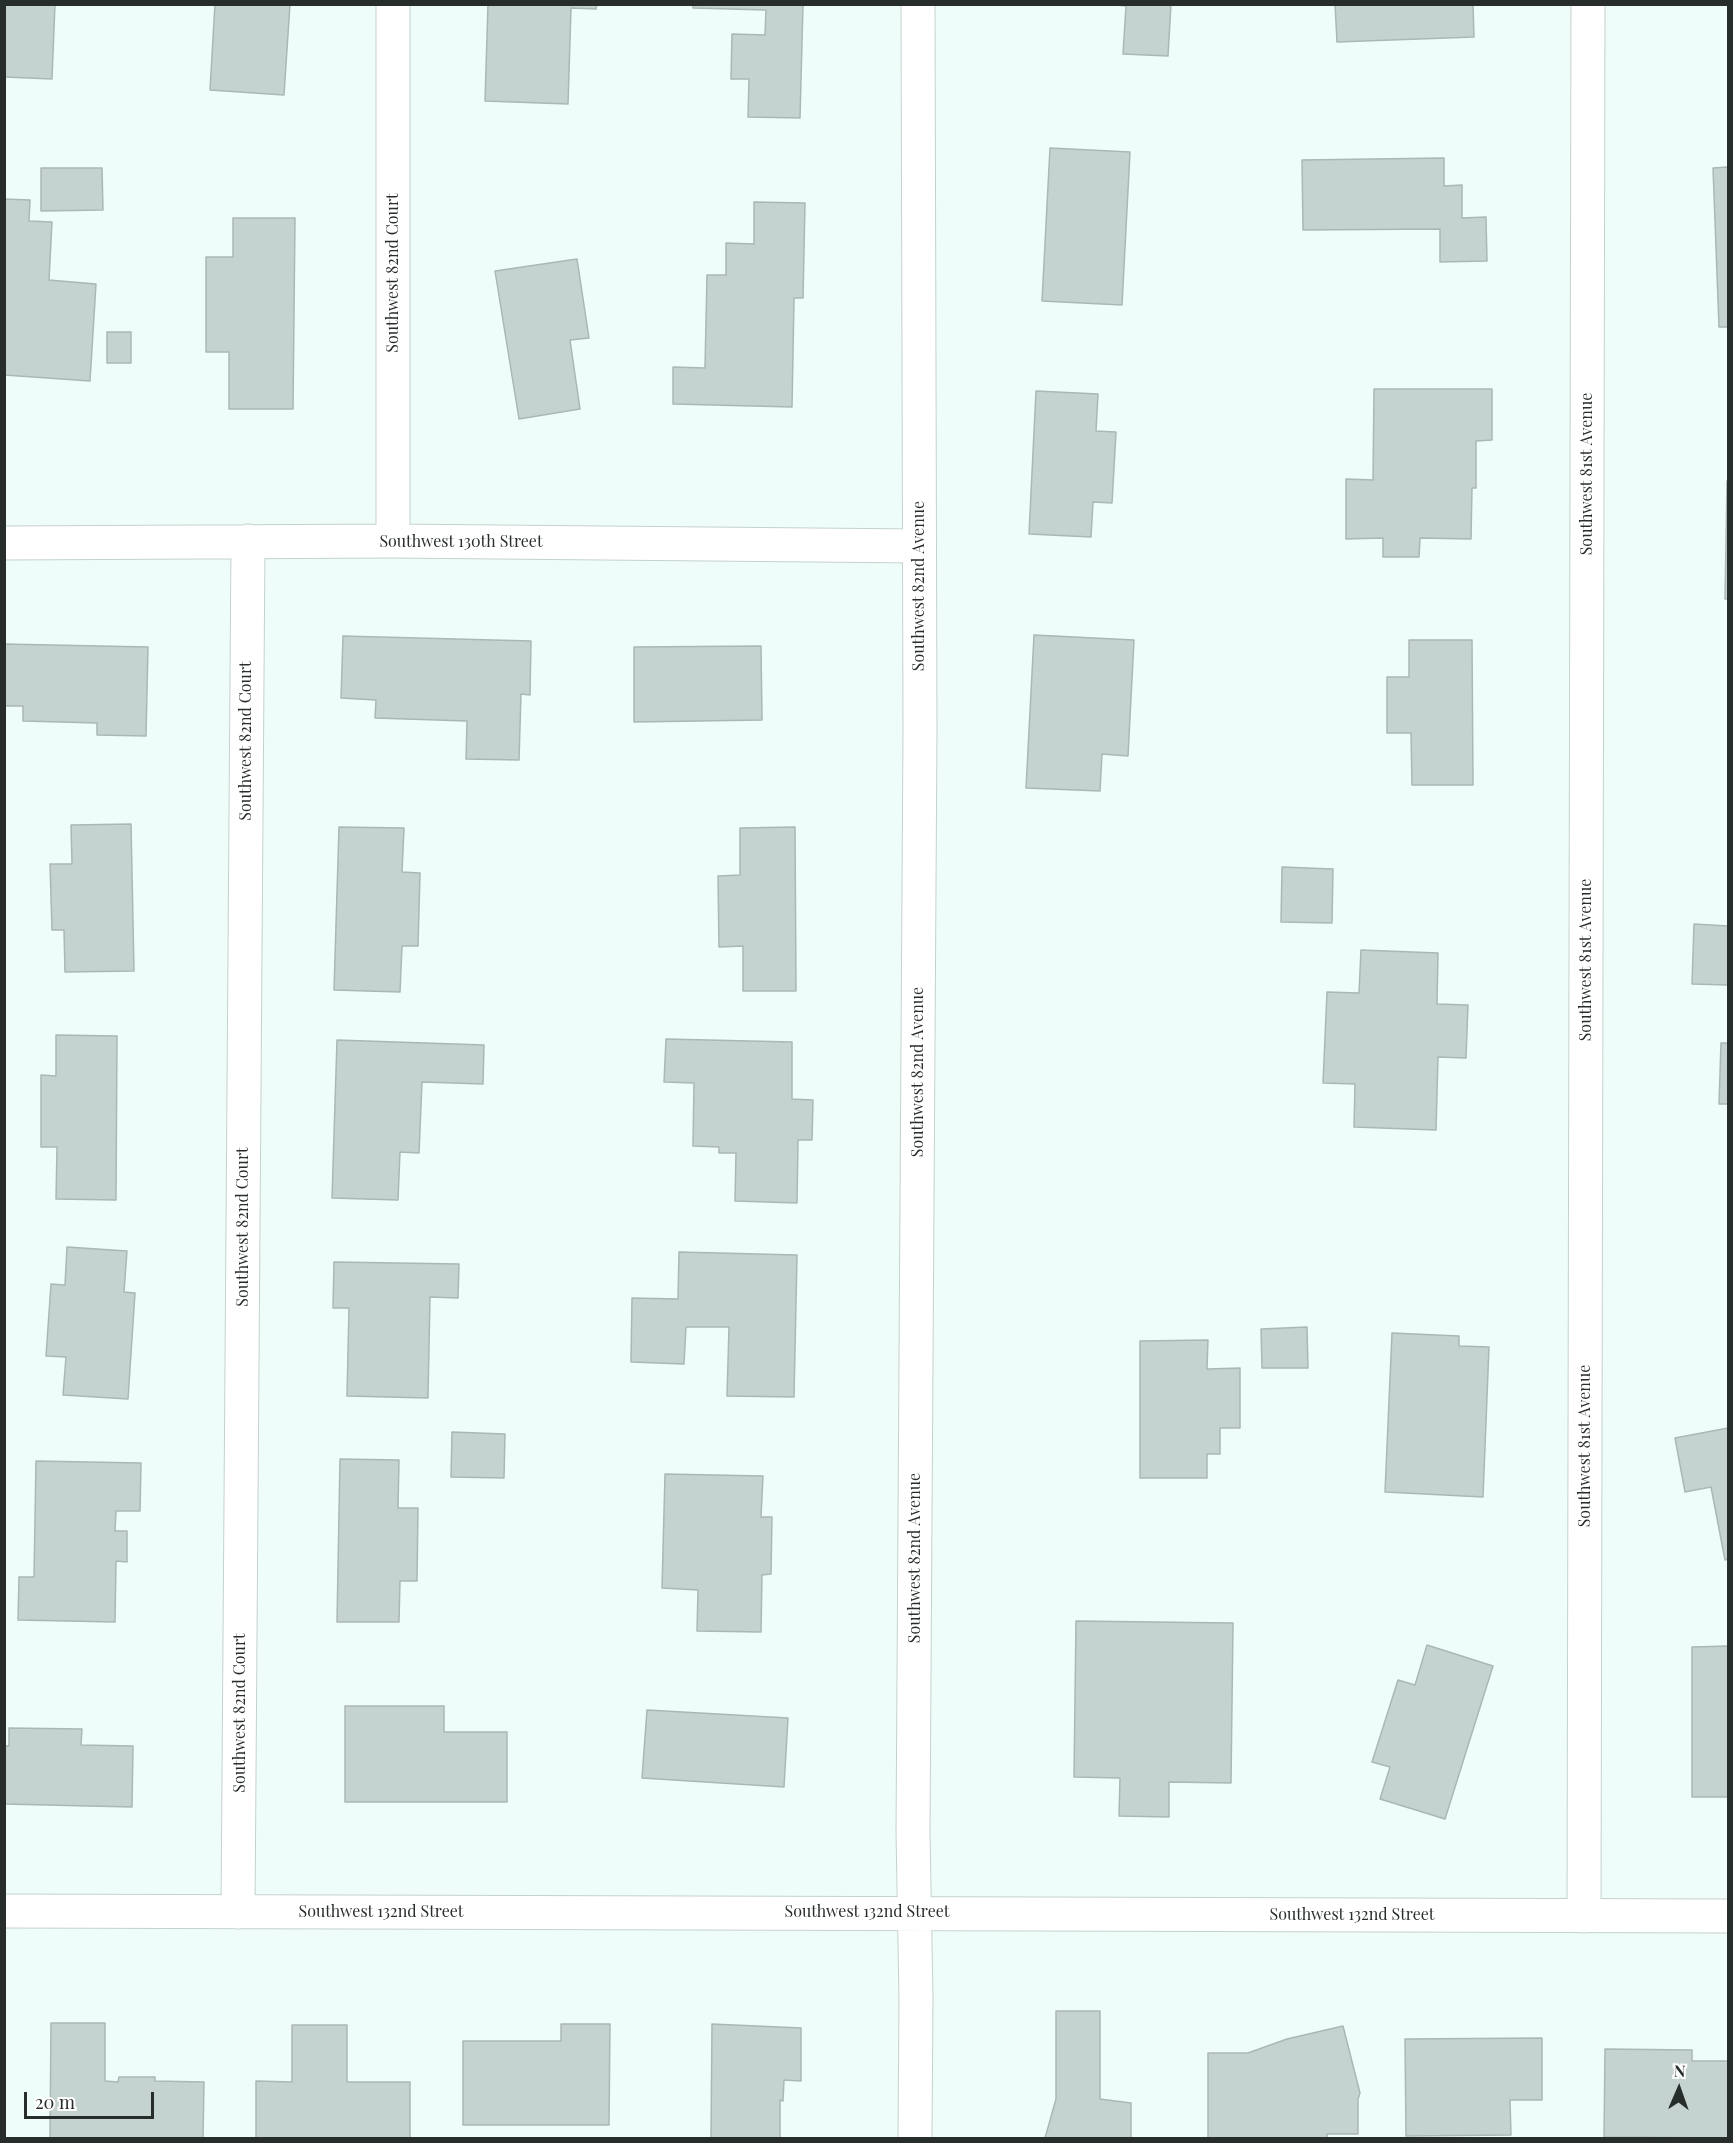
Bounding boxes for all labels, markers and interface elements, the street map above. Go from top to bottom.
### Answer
street label: Southwest 82nd Court [383,193,403,353]
street label: Southwest 81st Avenue [1577,393,1597,555]
street label: Southwest 82nd Avenue [909,501,929,671]
street label: Southwest 130th Street [379,532,543,552]
street label: Southwest 82nd Court [236,661,256,821]
street label: Southwest 81st Avenue [1576,879,1596,1041]
street label: Southwest 82nd Avenue [908,987,928,1157]
street label: Southwest 82nd Court [233,1147,253,1307]
street label: Southwest 81st Avenue [1575,1365,1595,1527]
street label: Southwest 82nd Avenue [905,1473,925,1643]
street label: Southwest 82nd Court [230,1633,250,1793]
street label: Southwest 132nd Street [298,1902,464,1922]
street label: Southwest 132nd Street [784,1902,950,1922]
street label: Southwest 132nd Street [1269,1905,1435,1925]
north arrow [1649,2059,1709,2119]
text: N [1674,2060,1686,2081]
scale bar [27,2080,158,2118]
text: 20 m [35,2090,75,2114]

